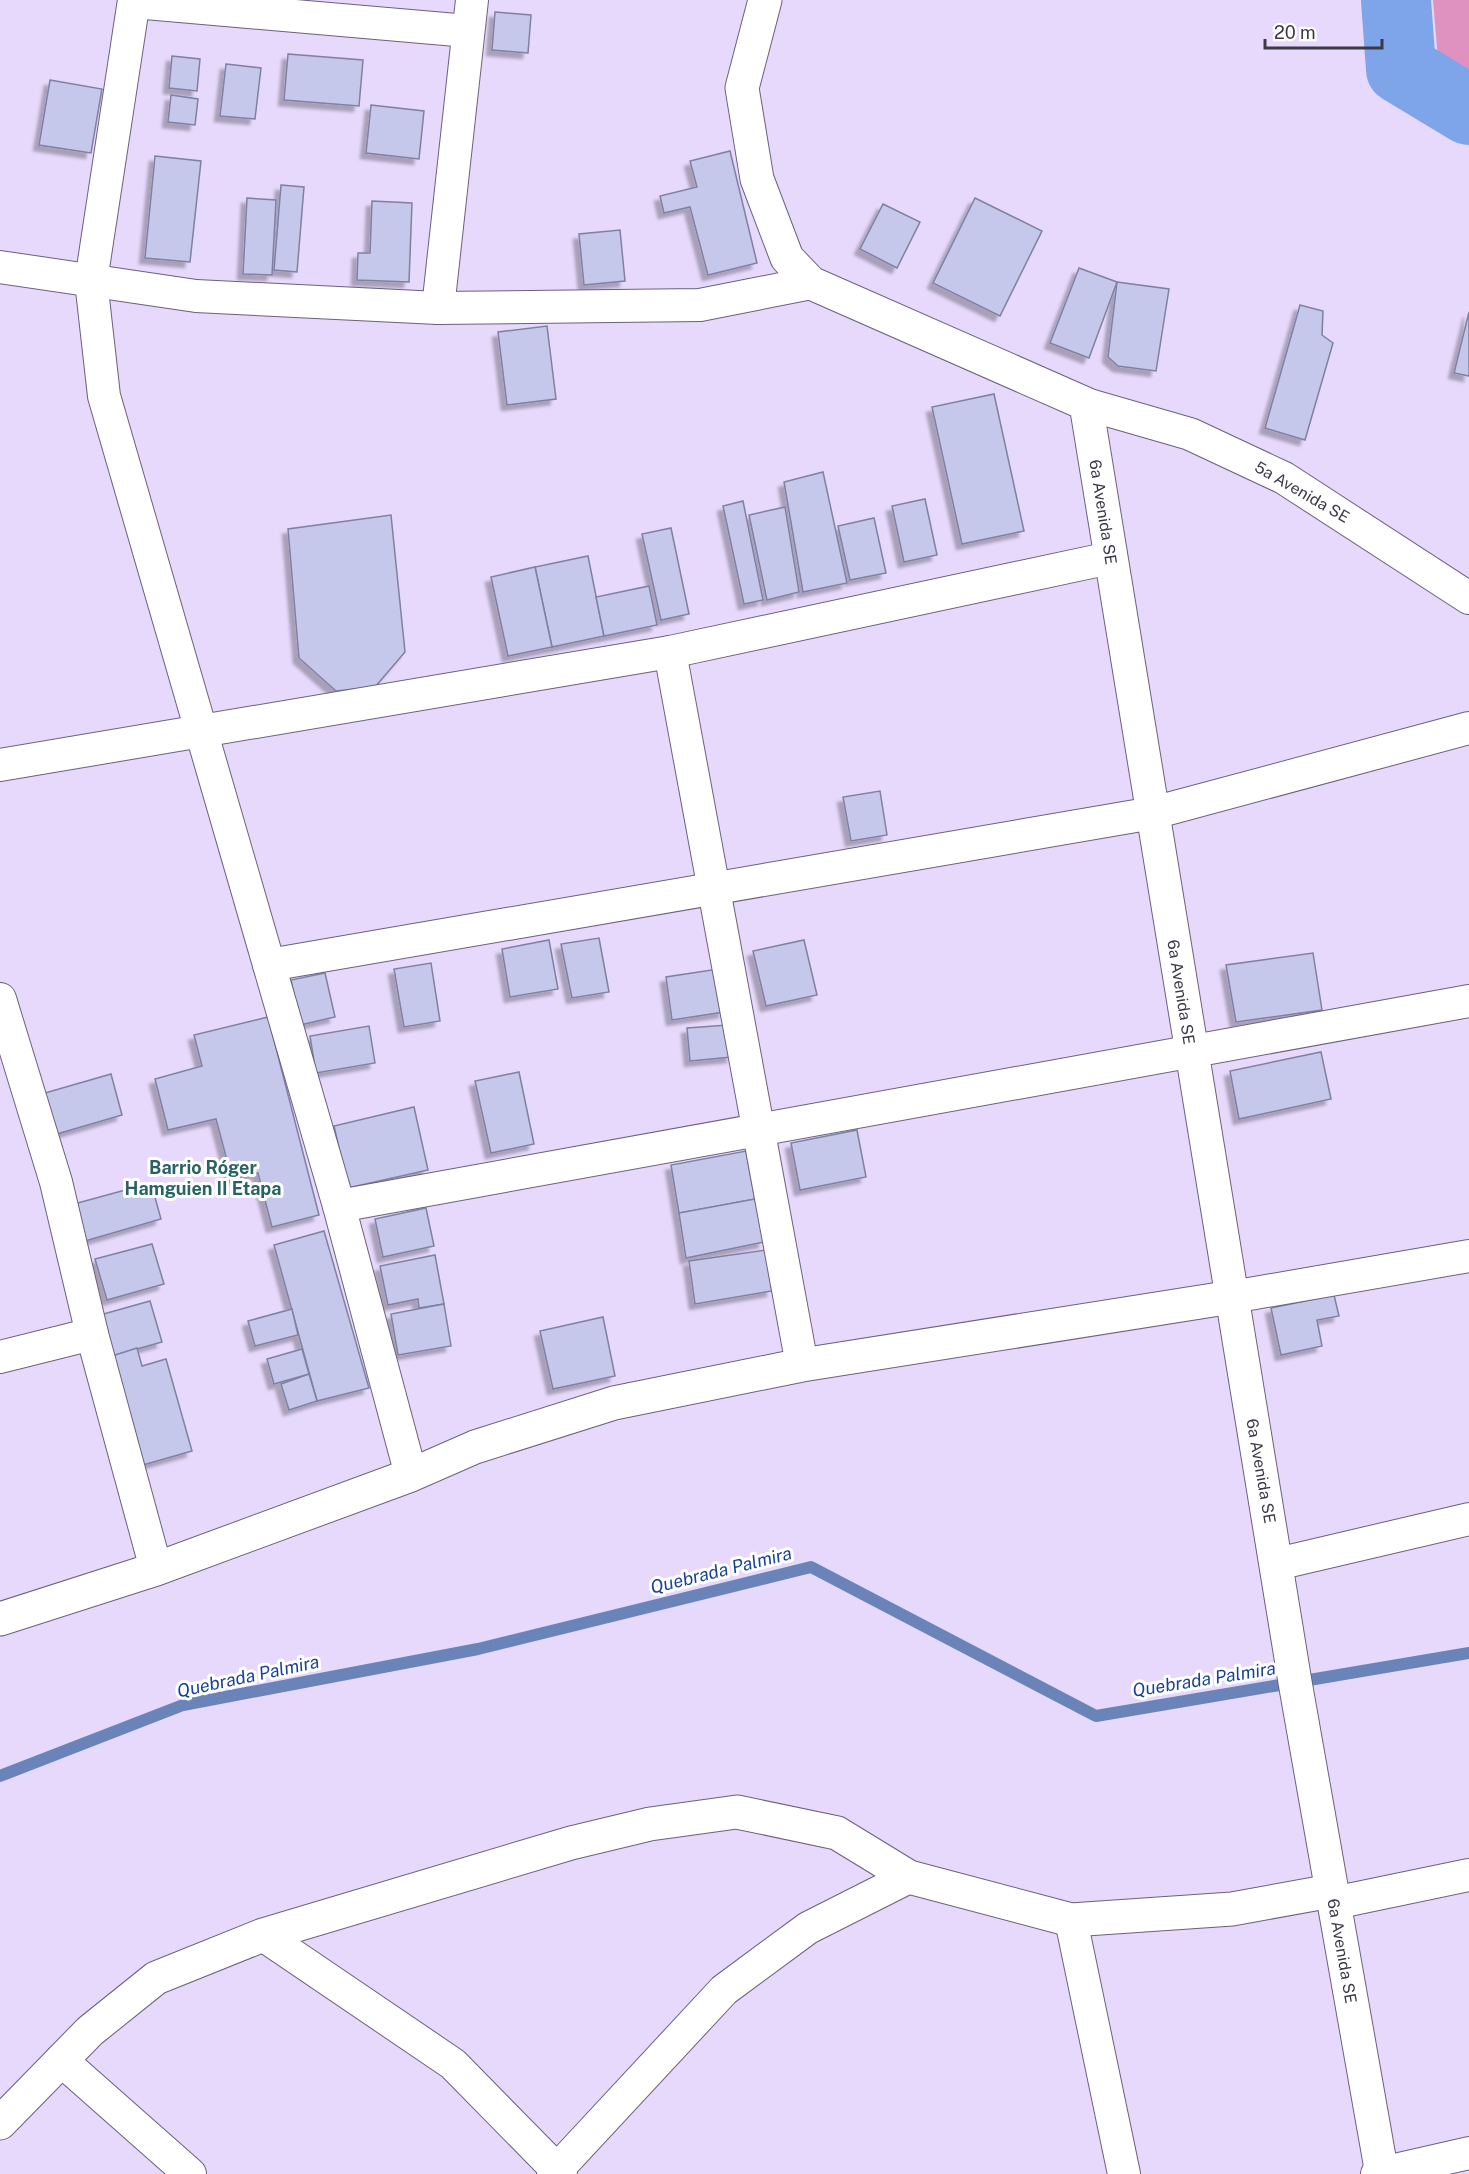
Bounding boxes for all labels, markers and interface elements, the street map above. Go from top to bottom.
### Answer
scale bar [1265,12,1382,50]
text: 20 m [1274,22,1316,43]
street label: 5a Avenida SE [1251,457,1353,527]
street label: 6a Avenida SE [1085,458,1121,566]
street label: 6a Avenida SE [1163,938,1199,1046]
district label: Barrio Róger Hamguien II Etapa [125,1157,281,1199]
street label: 6a Avenida SE [1242,1417,1280,1525]
water label: Quebrada Palmira [648,1542,794,1598]
water label: Quebrada Palmira [175,1651,321,1701]
water label: Quebrada Palmira [1131,1657,1277,1701]
street label: 6a Avenida SE [1323,1897,1361,2005]

